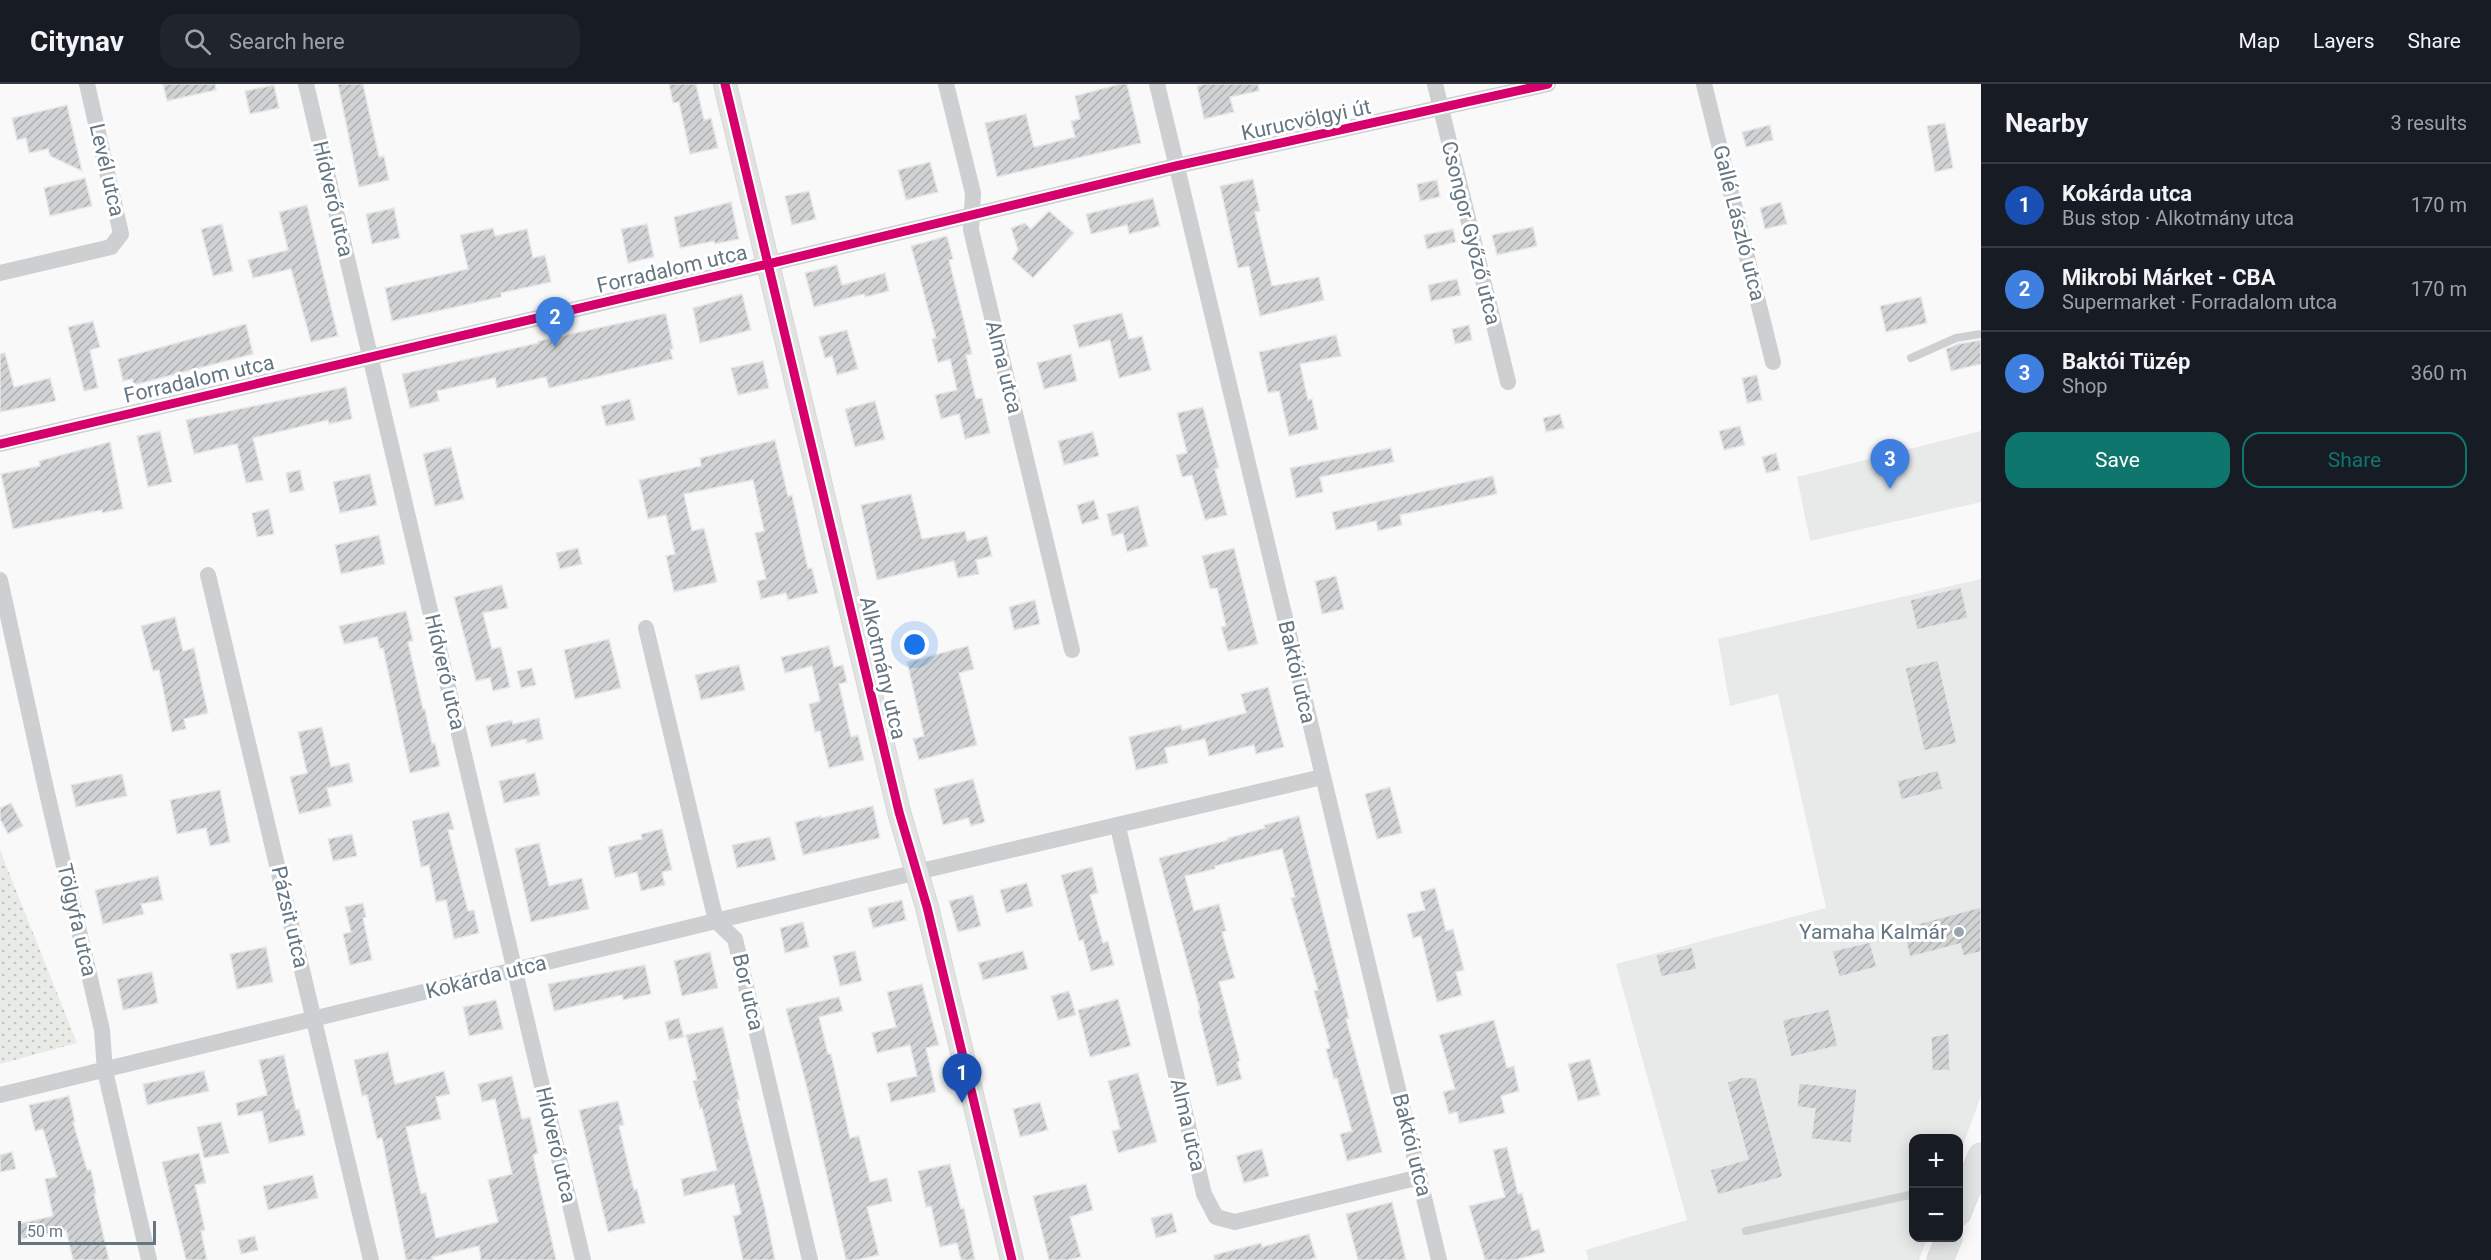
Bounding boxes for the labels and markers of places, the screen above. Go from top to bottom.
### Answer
pin: 2 [536,298,574,347]
pin: 3 [1870,440,1910,489]
place label: Yamaha Kalmár [1799,920,1947,944]
marker: Yamaha Kalmár [1952,925,1966,939]
pin: 1 [942,1054,982,1103]

